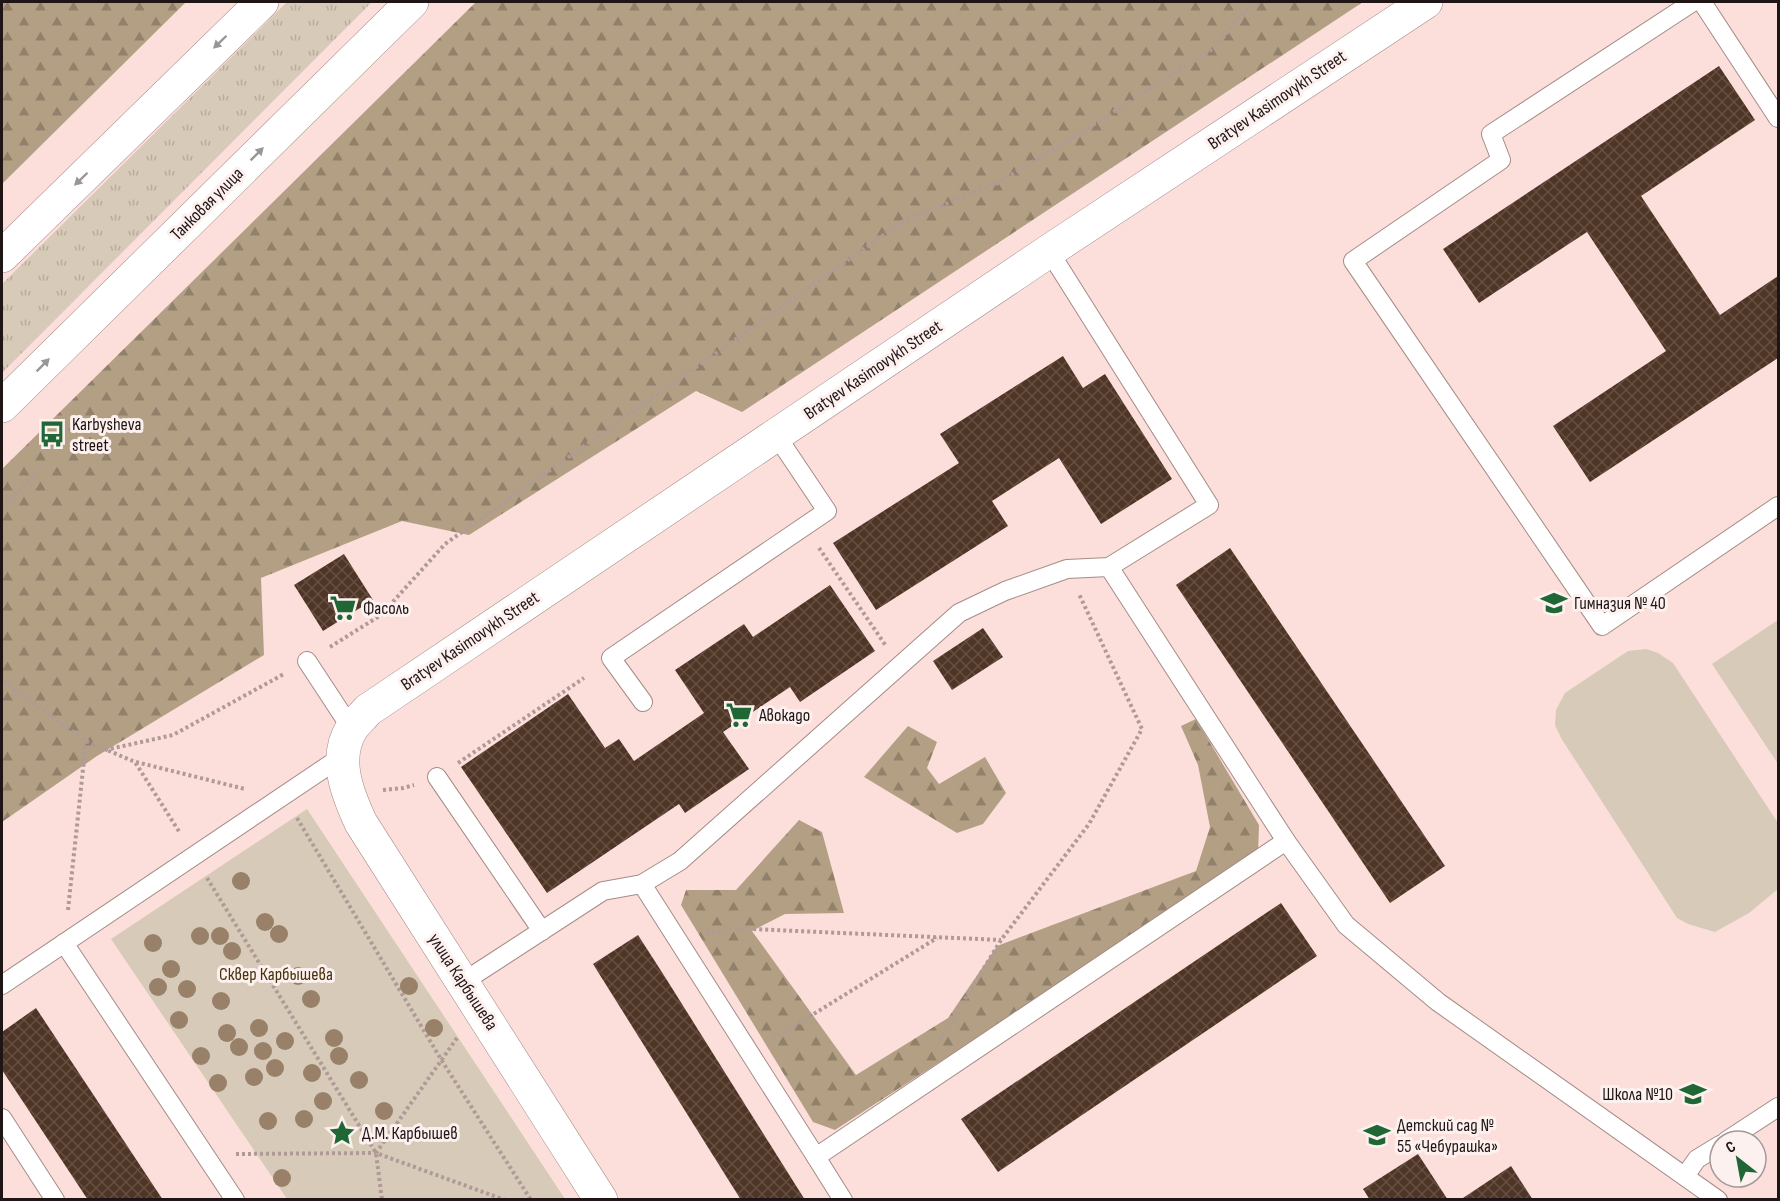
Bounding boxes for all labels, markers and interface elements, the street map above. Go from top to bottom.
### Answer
one-way arrow [213,35,227,49]
street label: Bratyev Kasimovykh Street [1204,46,1350,154]
one-way arrow [249,148,263,162]
street label: Танковая улица [166,163,248,245]
one-way arrow [73,172,88,186]
street label: Bratyev Kasimovykh Street [800,316,946,424]
one-way arrow [36,358,51,372]
place label: Karbysheva street [72,414,141,456]
bus stop icon: Karbysheva street [37,419,67,449]
street label: Bratyev Kasimovykh Street [397,587,543,695]
school or university icon: Гимназия № 40 [1539,588,1569,618]
supermarket icon: Фасоль [328,593,358,623]
place label: Гимназия № 40 [1574,593,1666,614]
place label: Фасоль [363,598,409,619]
supermarket icon: Авокадо [724,700,754,730]
place label: Авокадо [758,705,810,726]
street label: улица Карбышева [424,930,502,1034]
park label: Сквер Карбышева [219,964,333,985]
school or university icon: Школа №10 [1678,1079,1708,1109]
place label: Школа №10 [1602,1084,1673,1105]
place label: Детский сад № 55 «Чебурашка» [1397,1115,1498,1157]
place icon: Д.М. Карбышев [327,1118,357,1148]
school or university icon: Детский сад № 55 «Чебурашка» [1362,1120,1392,1150]
place label: Д.М. Карбышев [362,1123,458,1144]
north arrow [1708,1129,1768,1189]
text: С [1723,1137,1739,1158]

